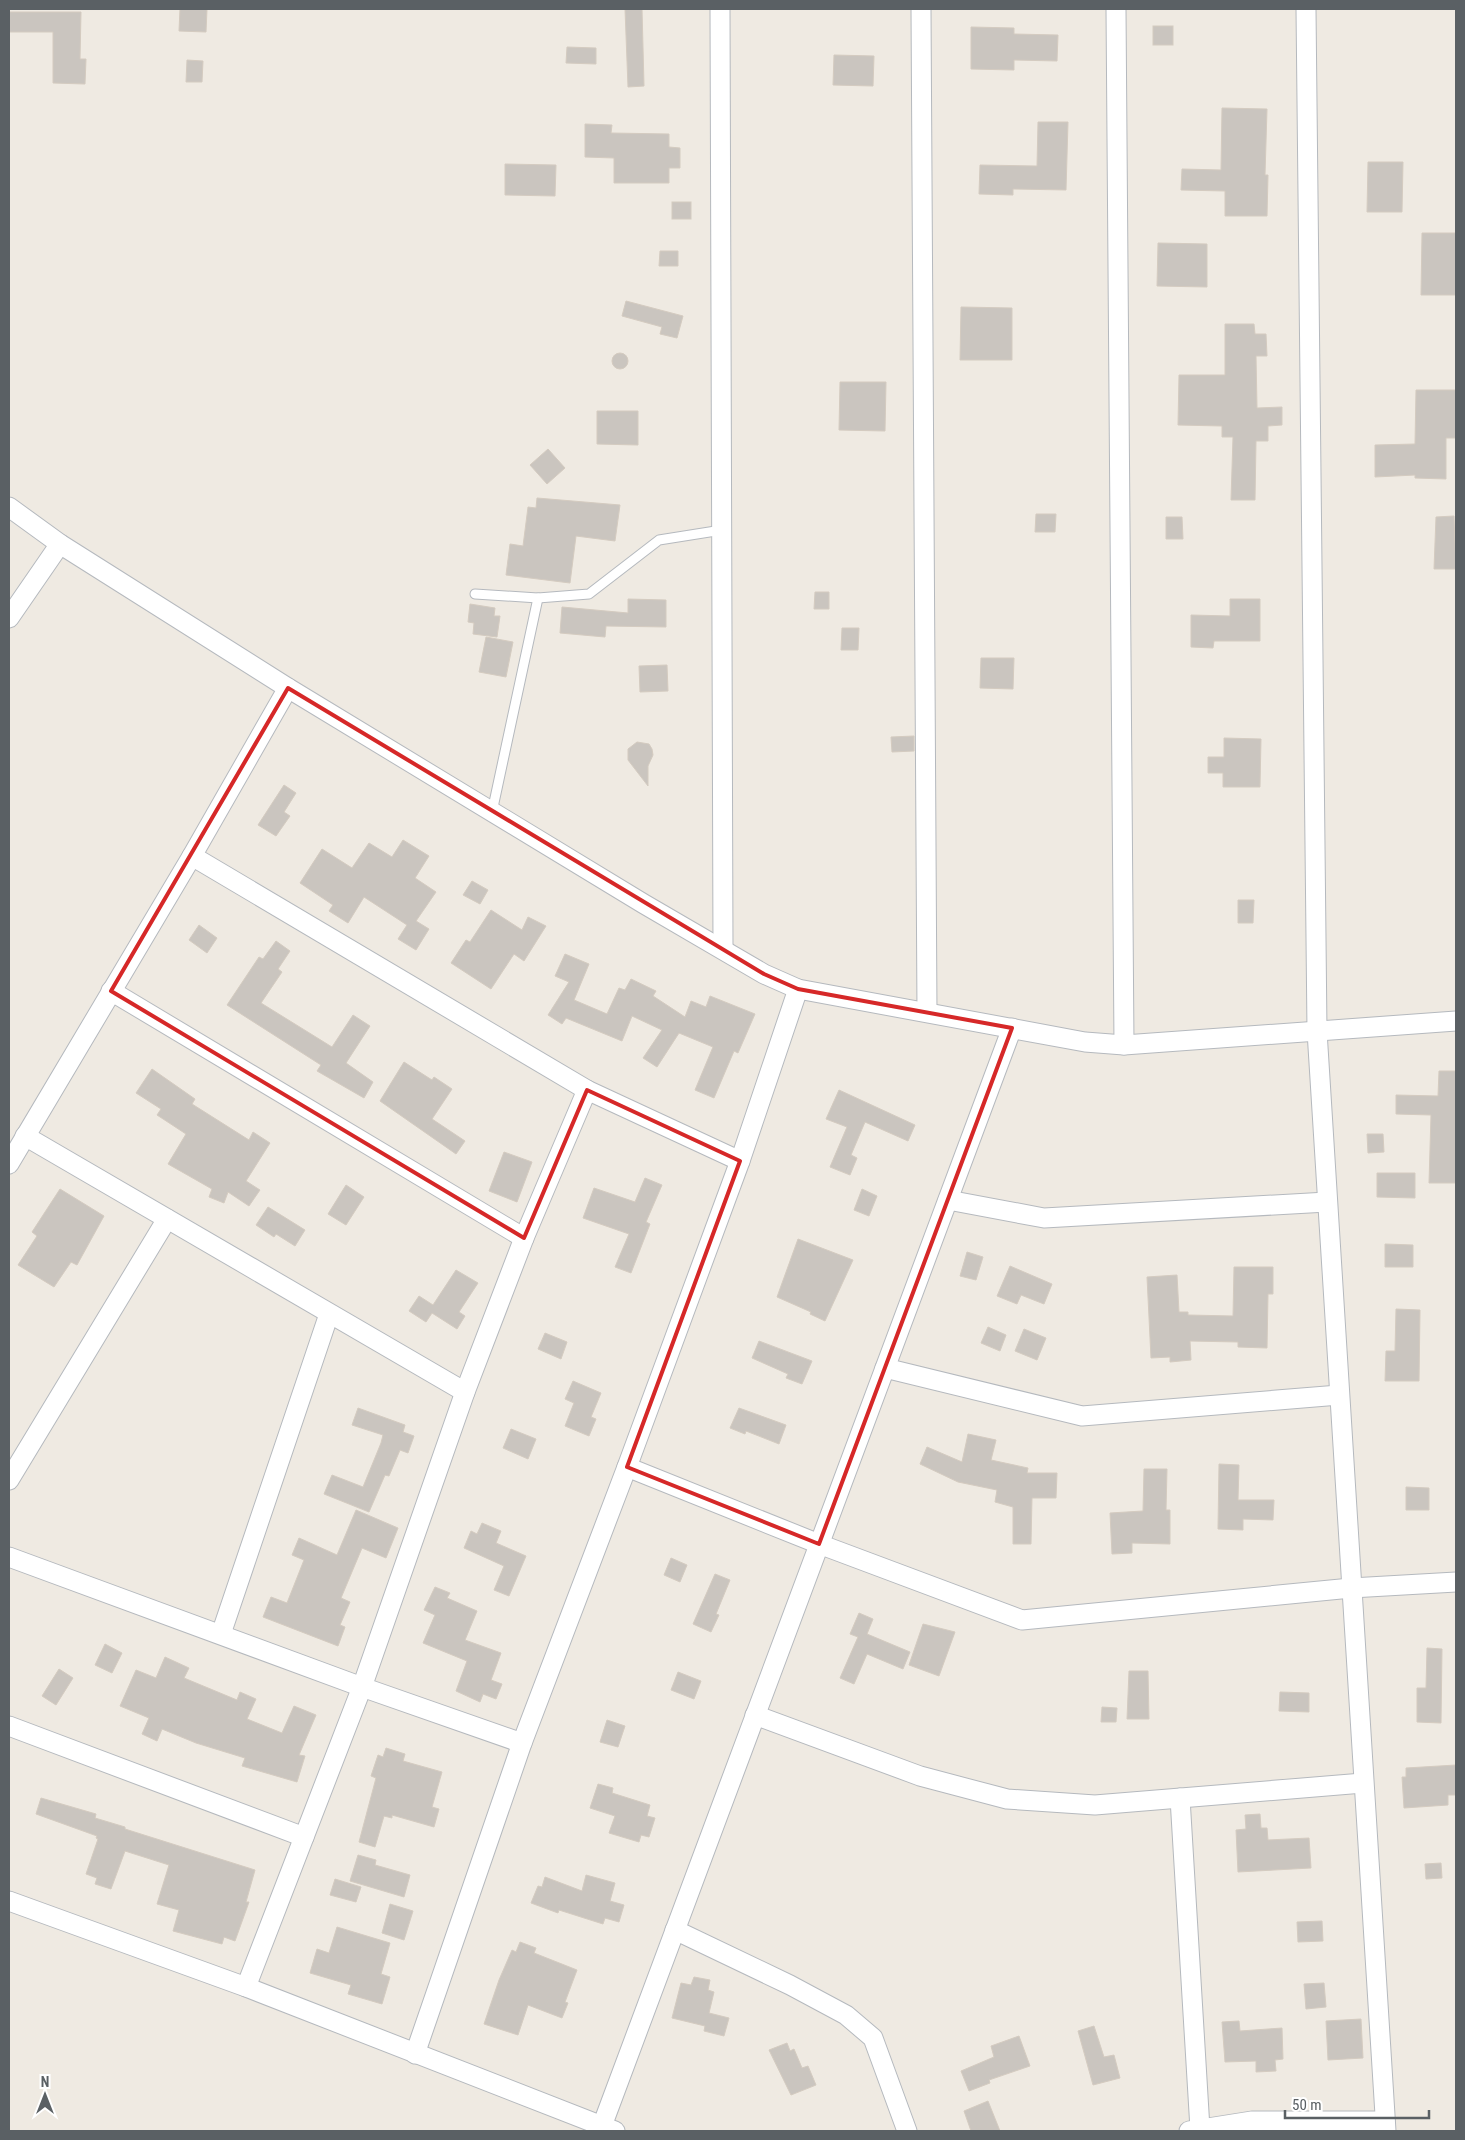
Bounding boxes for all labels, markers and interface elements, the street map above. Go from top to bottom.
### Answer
north arrow [20,2070,70,2120]
text: N [41,2074,49,2090]
scale bar [1285,2088,1429,2120]
text: 50 m [1292,2096,1322,2114]

